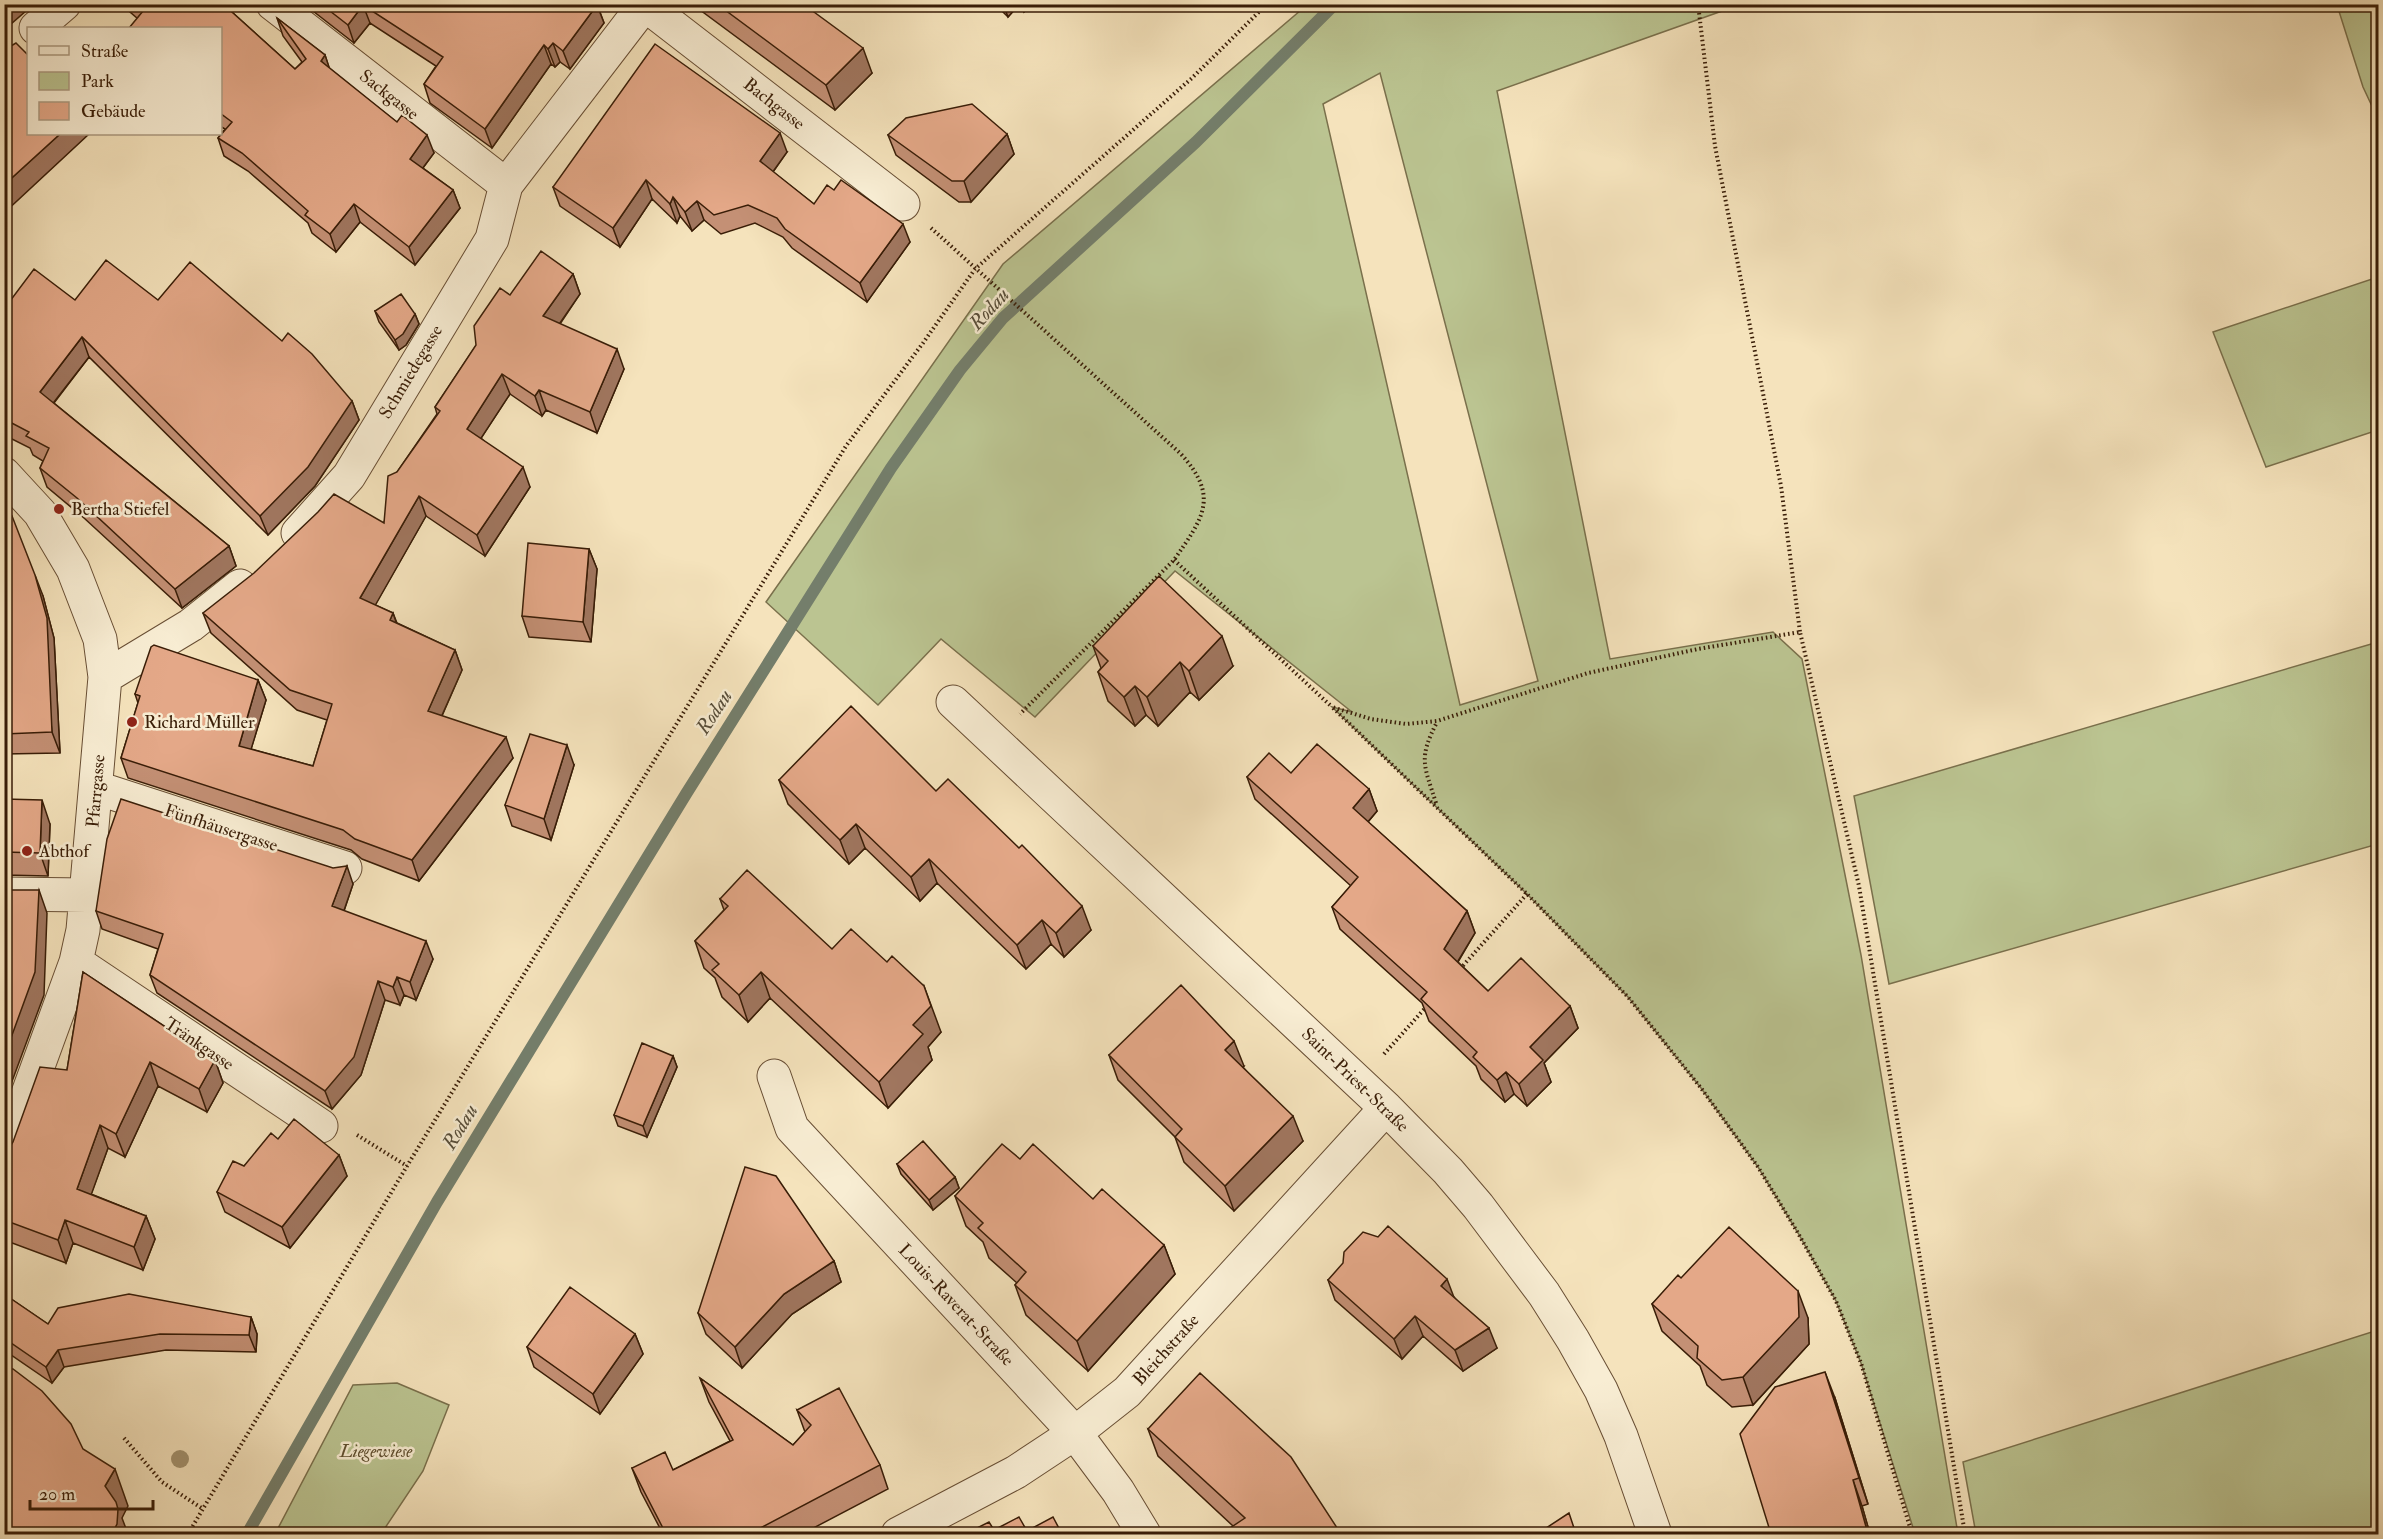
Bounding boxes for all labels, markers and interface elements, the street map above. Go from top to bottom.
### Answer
legend [27,27,222,135]
text: Straße [81,40,129,63]
street label: Sackgasse [355,65,424,126]
text: Park [81,70,114,93]
street label: Bachgasse [739,73,810,136]
text: Gebäude [81,100,146,123]
water label: Rodau [963,283,1014,336]
street label: Schmiedegasse [374,320,448,423]
place label: Bertha Stiefel [71,498,170,521]
marker: Bertha Stiefel [52,502,66,516]
water label: Rodau [690,685,738,740]
place label: Richard Müller [144,711,255,734]
marker: Richard Müller [125,715,139,729]
street label: Pfarrgasse [81,753,111,828]
street label: Fünfhäusergasse [161,799,281,857]
place label: Abthof [38,840,92,863]
marker: Abthof [20,844,34,858]
street label: Tränkgasse [160,1012,239,1076]
street label: Saint-Priest-Straße [1296,1023,1414,1138]
water label: Rodau [436,1100,483,1155]
street label: Louis-Raverat-Straße [893,1239,1019,1372]
street label: Bleichstraße [1128,1309,1204,1391]
park label: Liegewiese [339,1440,413,1463]
scale bar [30,1473,153,1511]
text: 20 m [39,1483,75,1506]

